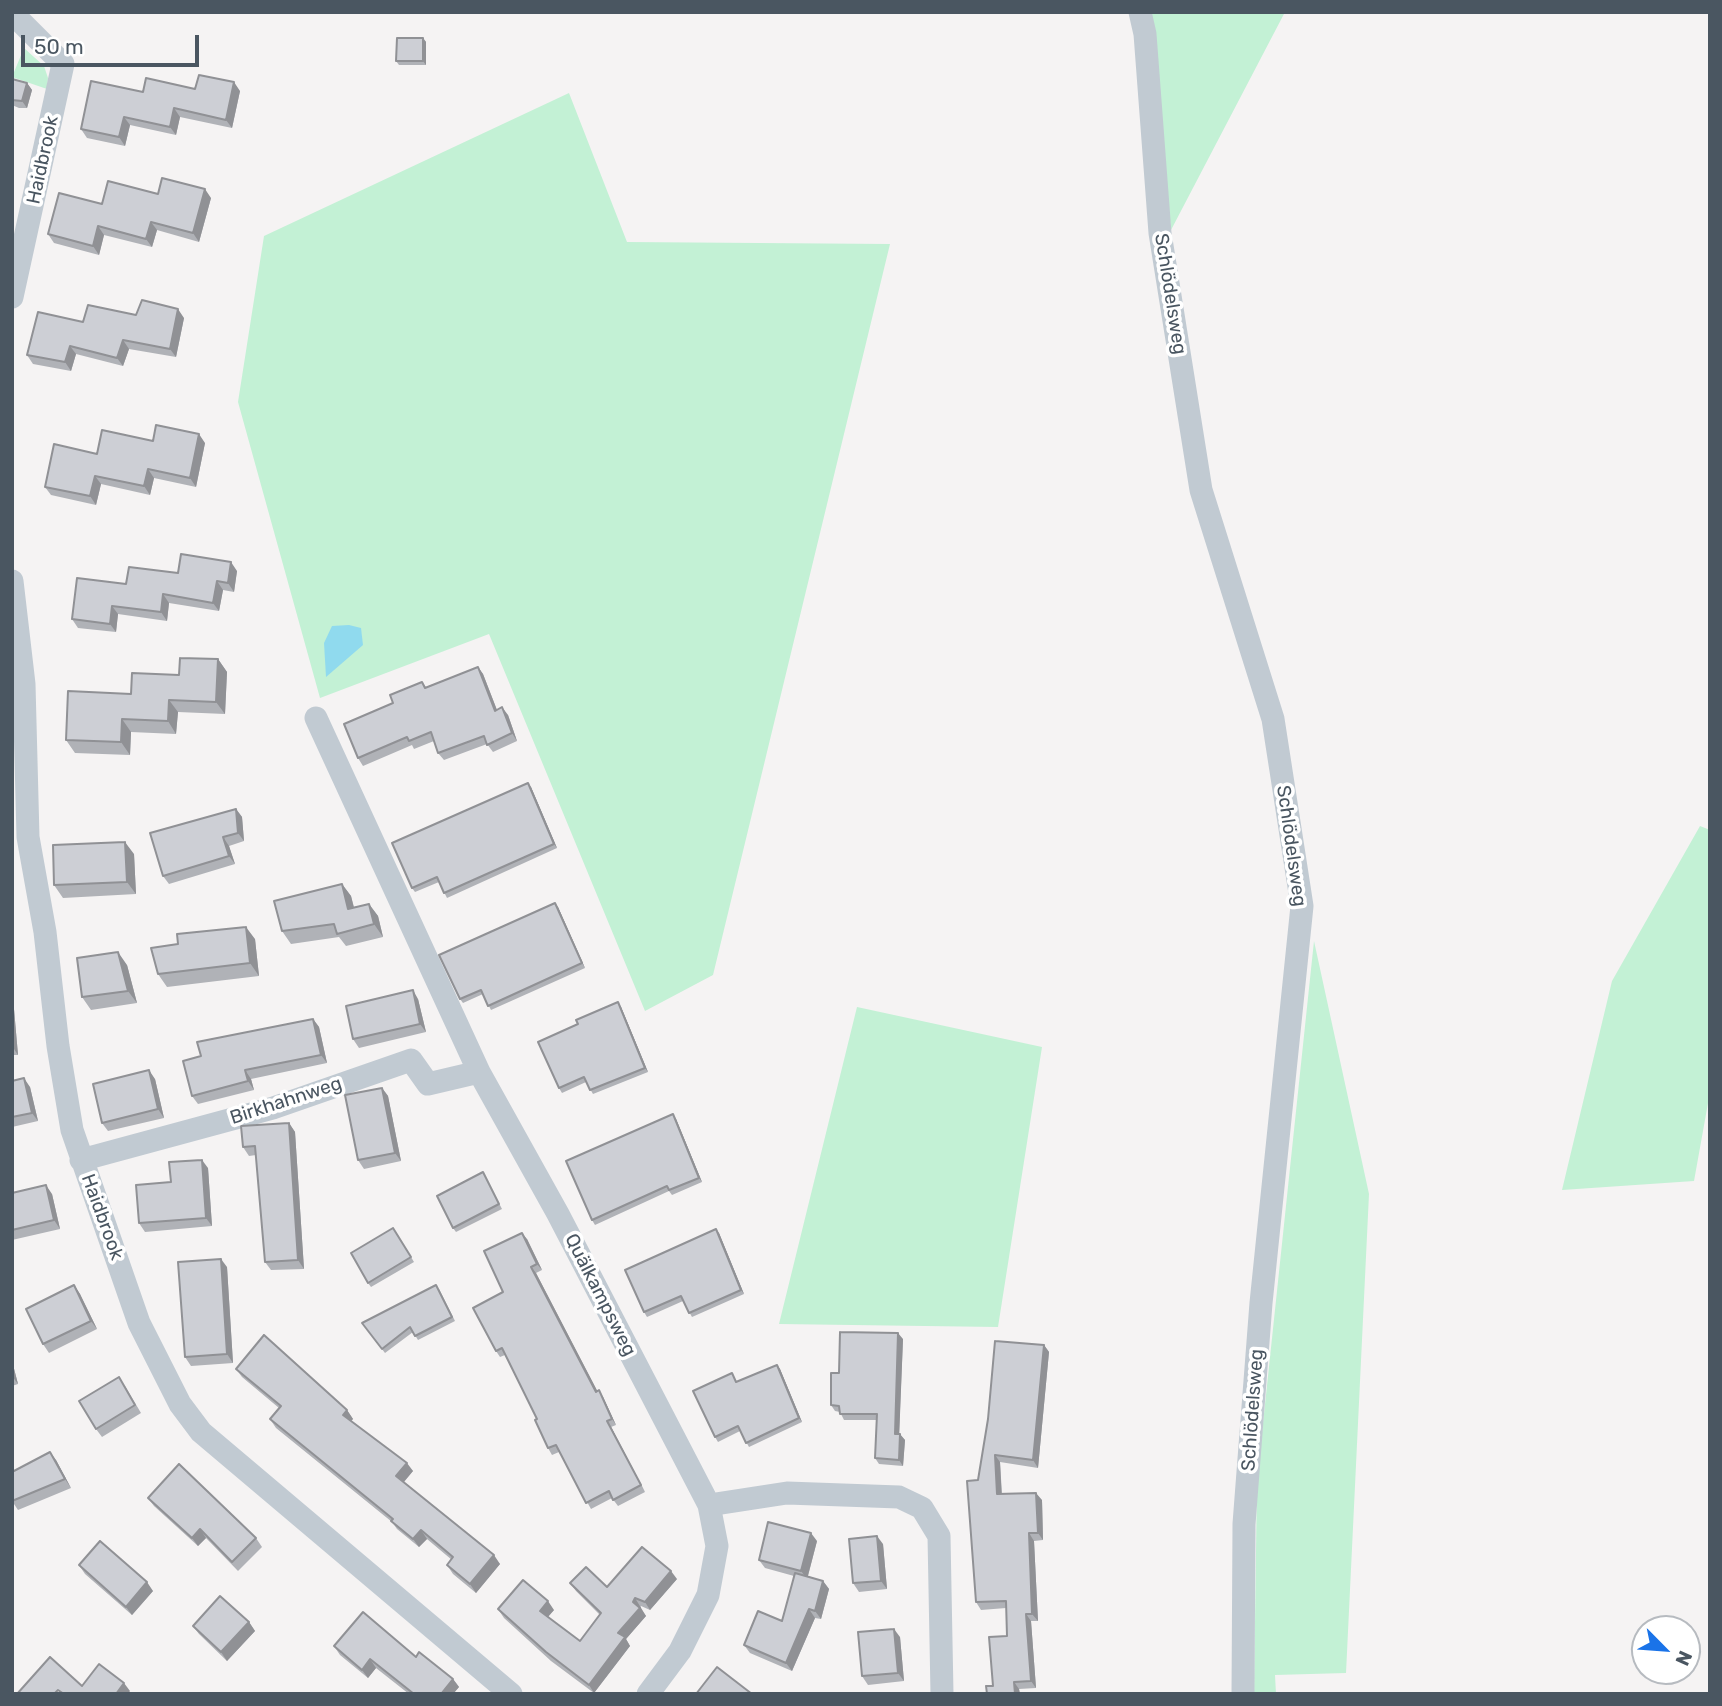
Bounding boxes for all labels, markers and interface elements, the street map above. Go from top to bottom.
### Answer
scale bar [24,21,203,65]
text: 50 m [34,34,84,59]
street label: Haidbrook [23,114,63,206]
street label: Schlödelsweg [1149,232,1191,356]
street label: Schlödelsweg [1271,784,1311,908]
street label: Birkhahnweg [227,1072,345,1130]
street label: Haidbrook [76,1171,128,1263]
street label: Quälkampsweg [559,1230,641,1360]
street label: Schlödelsweg [1237,1348,1269,1472]
north arrow [1631,1615,1701,1685]
text: N [1670,1647,1697,1669]

